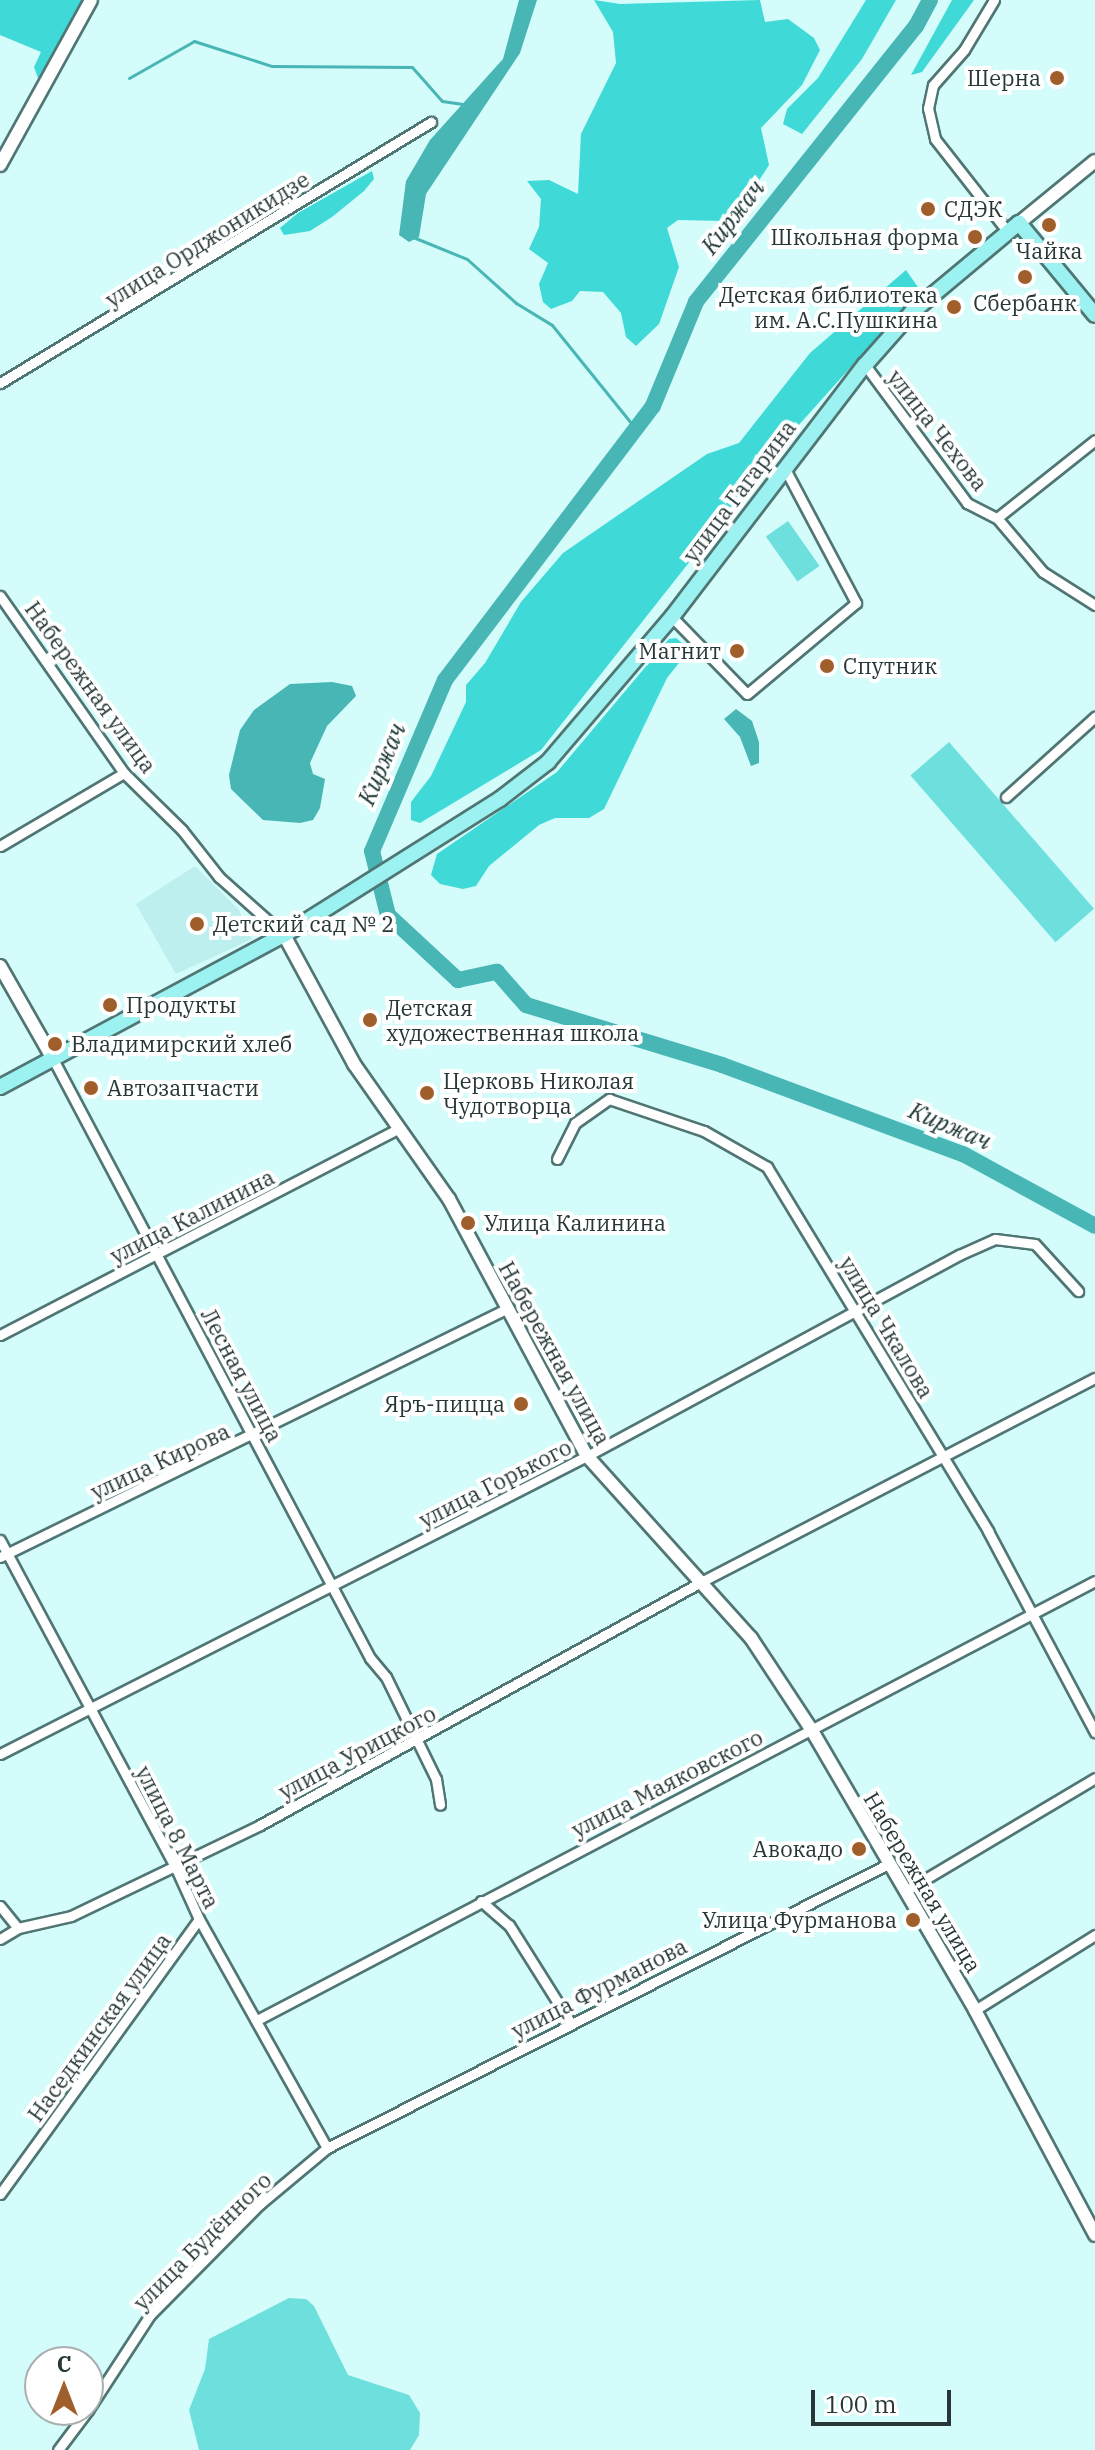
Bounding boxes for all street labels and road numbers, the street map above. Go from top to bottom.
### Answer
street label: улица Орджоникидзе [100,165,314,313]
street label: улица Чехова [883,364,993,496]
street label: улица Гагарина [677,415,801,567]
street label: Набережная улица [20,596,162,778]
street label: улица Калинина [106,1163,278,1269]
street label: улица Чкалова [834,1251,940,1403]
street label: Набережная улица [494,1257,616,1449]
street label: Лесная улица [196,1304,288,1446]
street label: улица Кирова [86,1417,234,1505]
street label: улица Горького [414,1433,576,1533]
street label: улица Урицкого [274,1699,440,1805]
street label: улица Маяковского [567,1723,767,1843]
street label: улица 8 Марта [131,1761,225,1913]
street label: Набережная улица [859,1787,987,1977]
street label: Наседкинская улица [22,1928,176,2126]
street label: улица Фурманова [507,1932,691,2044]
street label: улица Будённого [128,2167,276,2315]

